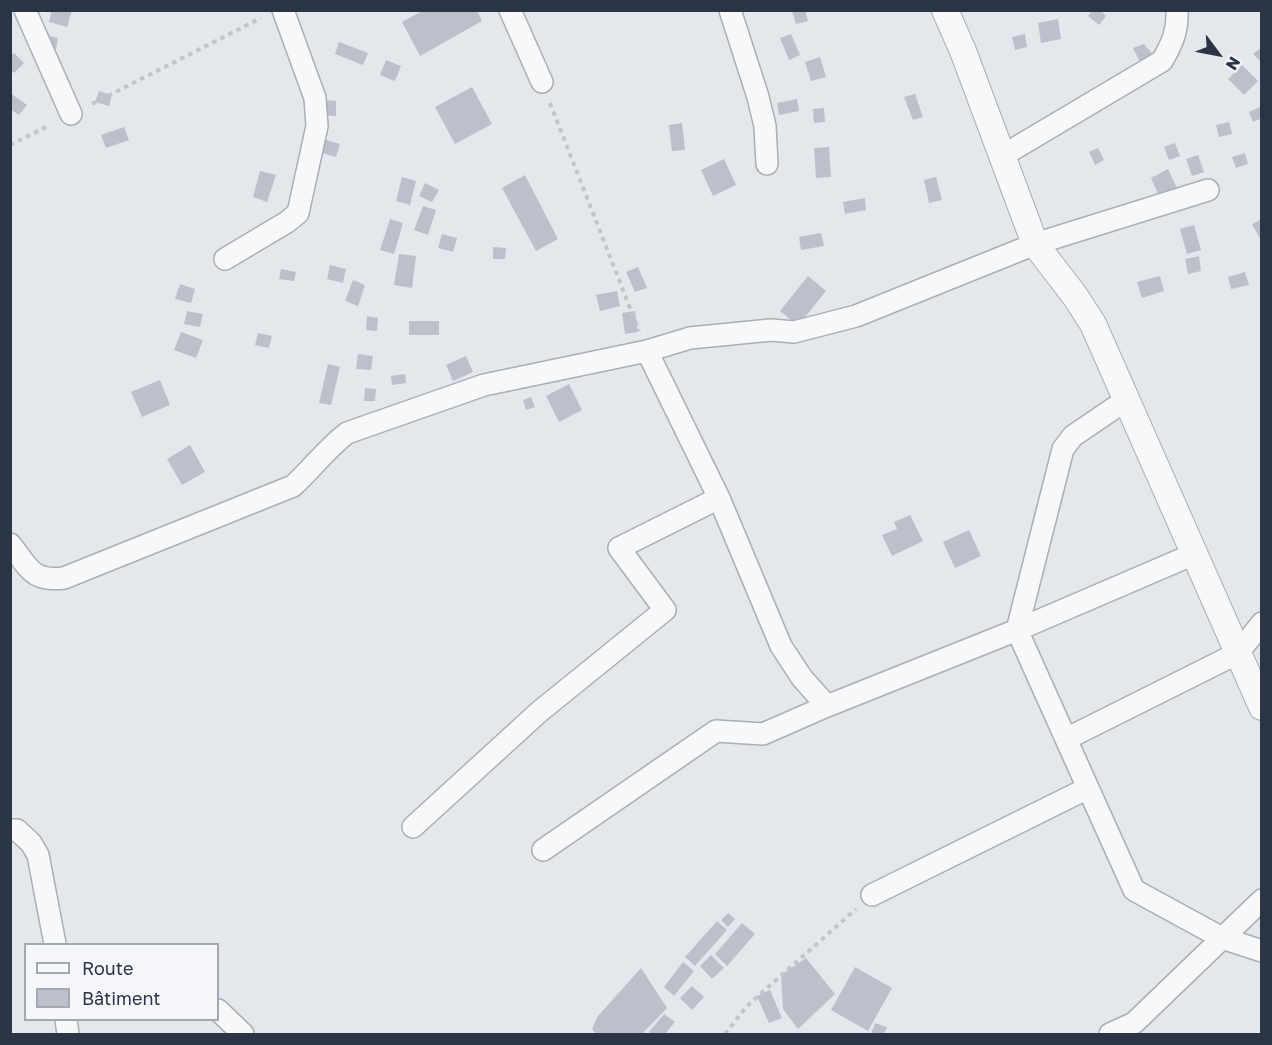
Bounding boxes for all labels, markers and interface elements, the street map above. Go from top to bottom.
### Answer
north arrow [1188,24,1248,84]
text: N [1222,53,1245,74]
legend [24,943,219,1021]
text: Route [82,957,133,979]
text: Bâtiment [82,987,161,1009]

